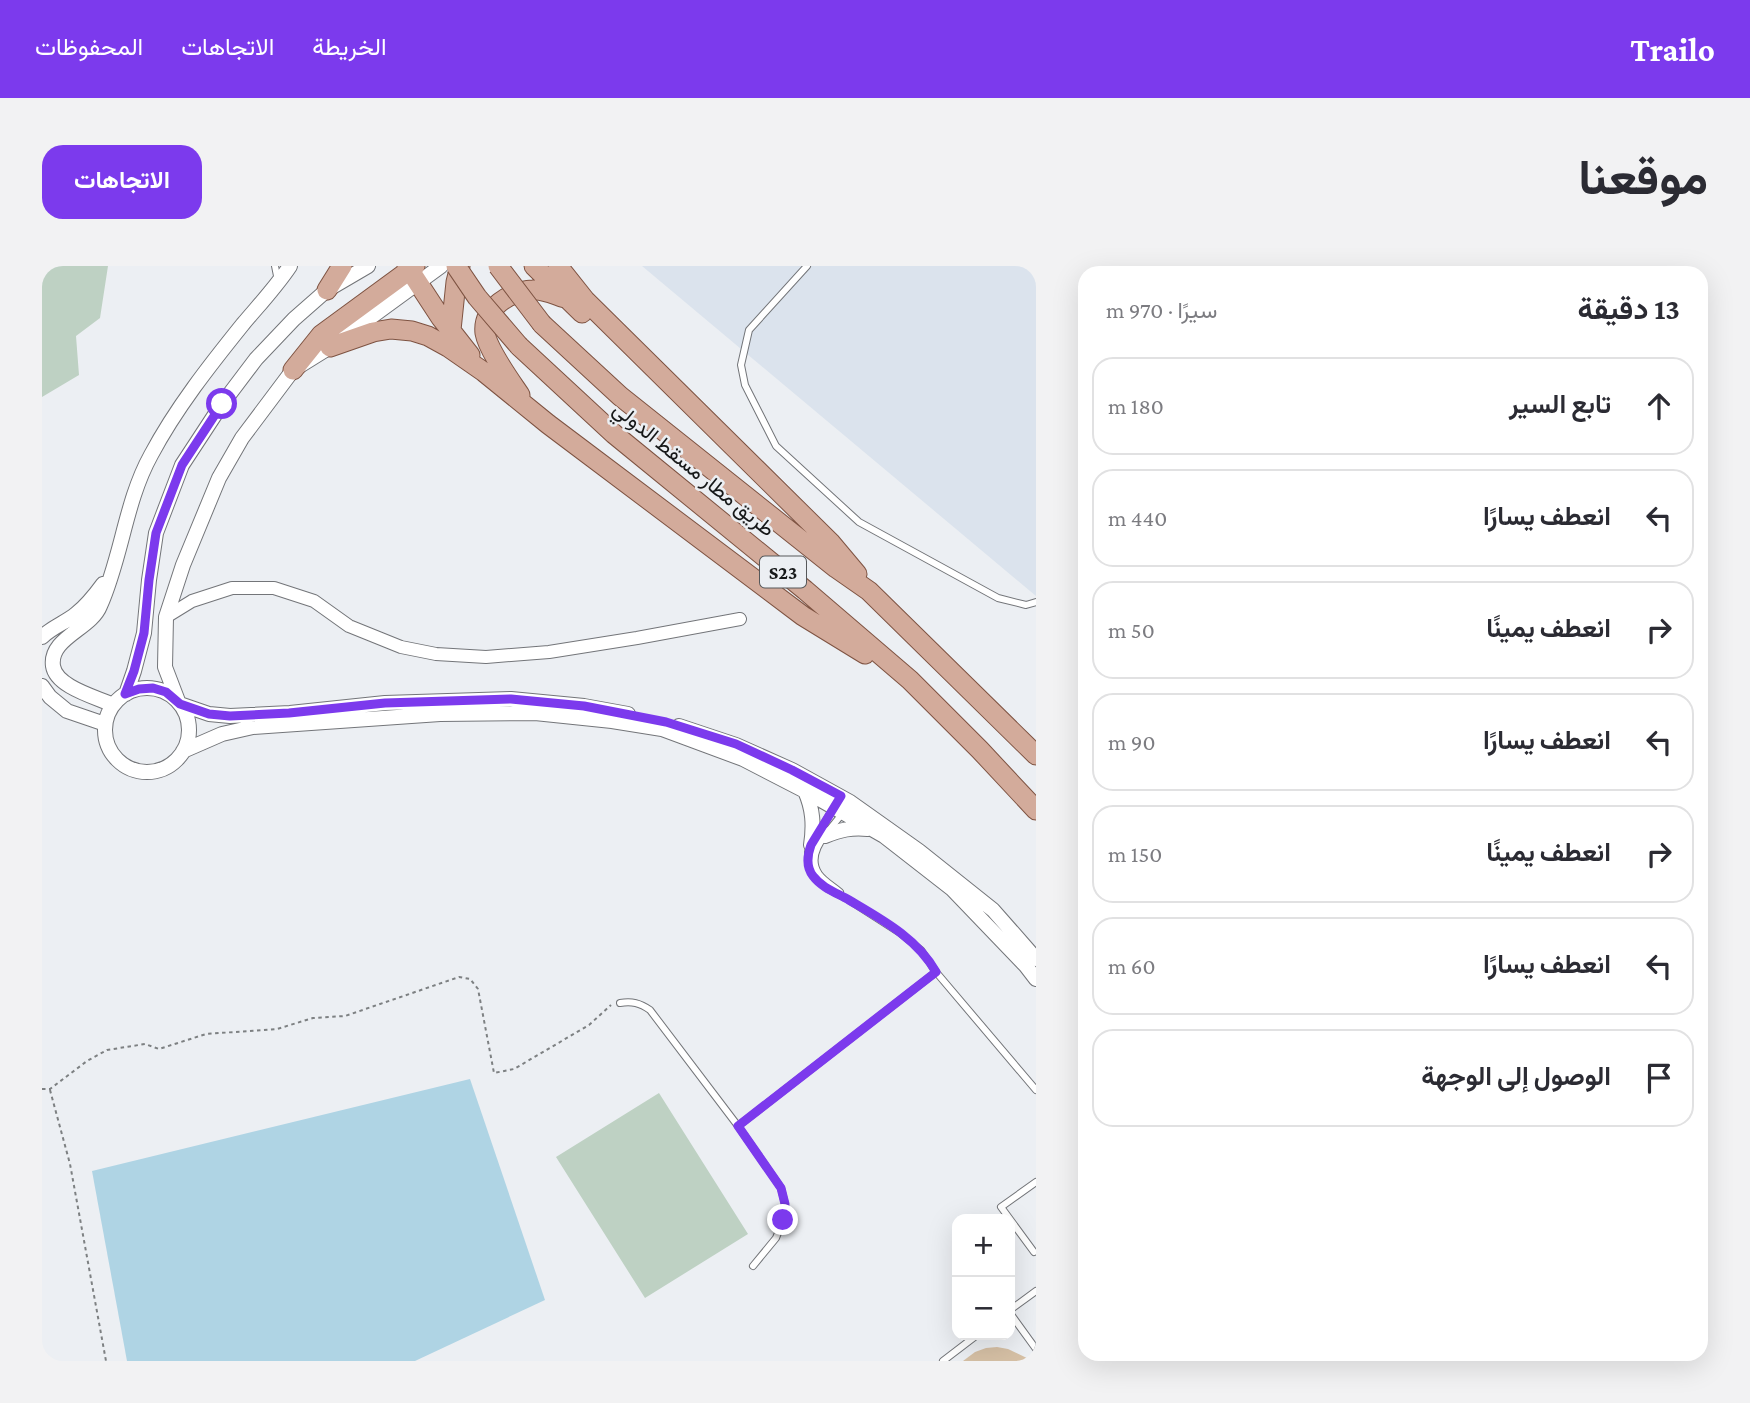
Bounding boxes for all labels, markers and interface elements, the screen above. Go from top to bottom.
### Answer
text: Trailo [1630,31,1715,68]
text: المحفوظات [35,33,143,60]
text: الاتجاهات [181,33,274,60]
text: الخريطة [312,33,387,60]
button: الاتجاهات [42,145,202,219]
text: موقعنا [1578,150,1708,205]
text: 13 دقيقة [1578,292,1680,325]
text: سيرًا · 970 m [1106,297,1217,323]
icon: ahead [1640,387,1678,425]
route start [206,388,237,419]
text: تابع السير [1509,390,1611,419]
text: 180 m [1108,393,1164,419]
street label: طريق مطار مسقط الدولي [605,396,780,545]
icon: left [1640,499,1678,537]
text: انعطف يسارًا [1483,502,1611,531]
text: 440 m [1108,505,1167,531]
road number: S23 [760,556,806,588]
icon: right [1640,611,1678,649]
text: انعطف يمينًا [1486,614,1611,643]
text: 50 m [1108,617,1155,643]
icon: left [1640,723,1678,761]
text: انعطف يسارًا [1483,726,1611,755]
text: 90 m [1108,729,1156,755]
icon: right [1640,835,1678,873]
text: انعطف يمينًا [1486,838,1611,867]
text: 150 m [1108,841,1162,867]
icon: left [1640,947,1678,985]
text: انعطف يسارًا [1483,950,1611,979]
text: 60 m [1108,953,1156,979]
icon: arrive [1640,1059,1678,1097]
text: الوصول إلى الوجهة [1421,1062,1611,1091]
route end [767,1204,798,1235]
map controls [952,1214,1015,1340]
button: + [952,1214,1015,1277]
button: − [952,1277,1015,1340]

